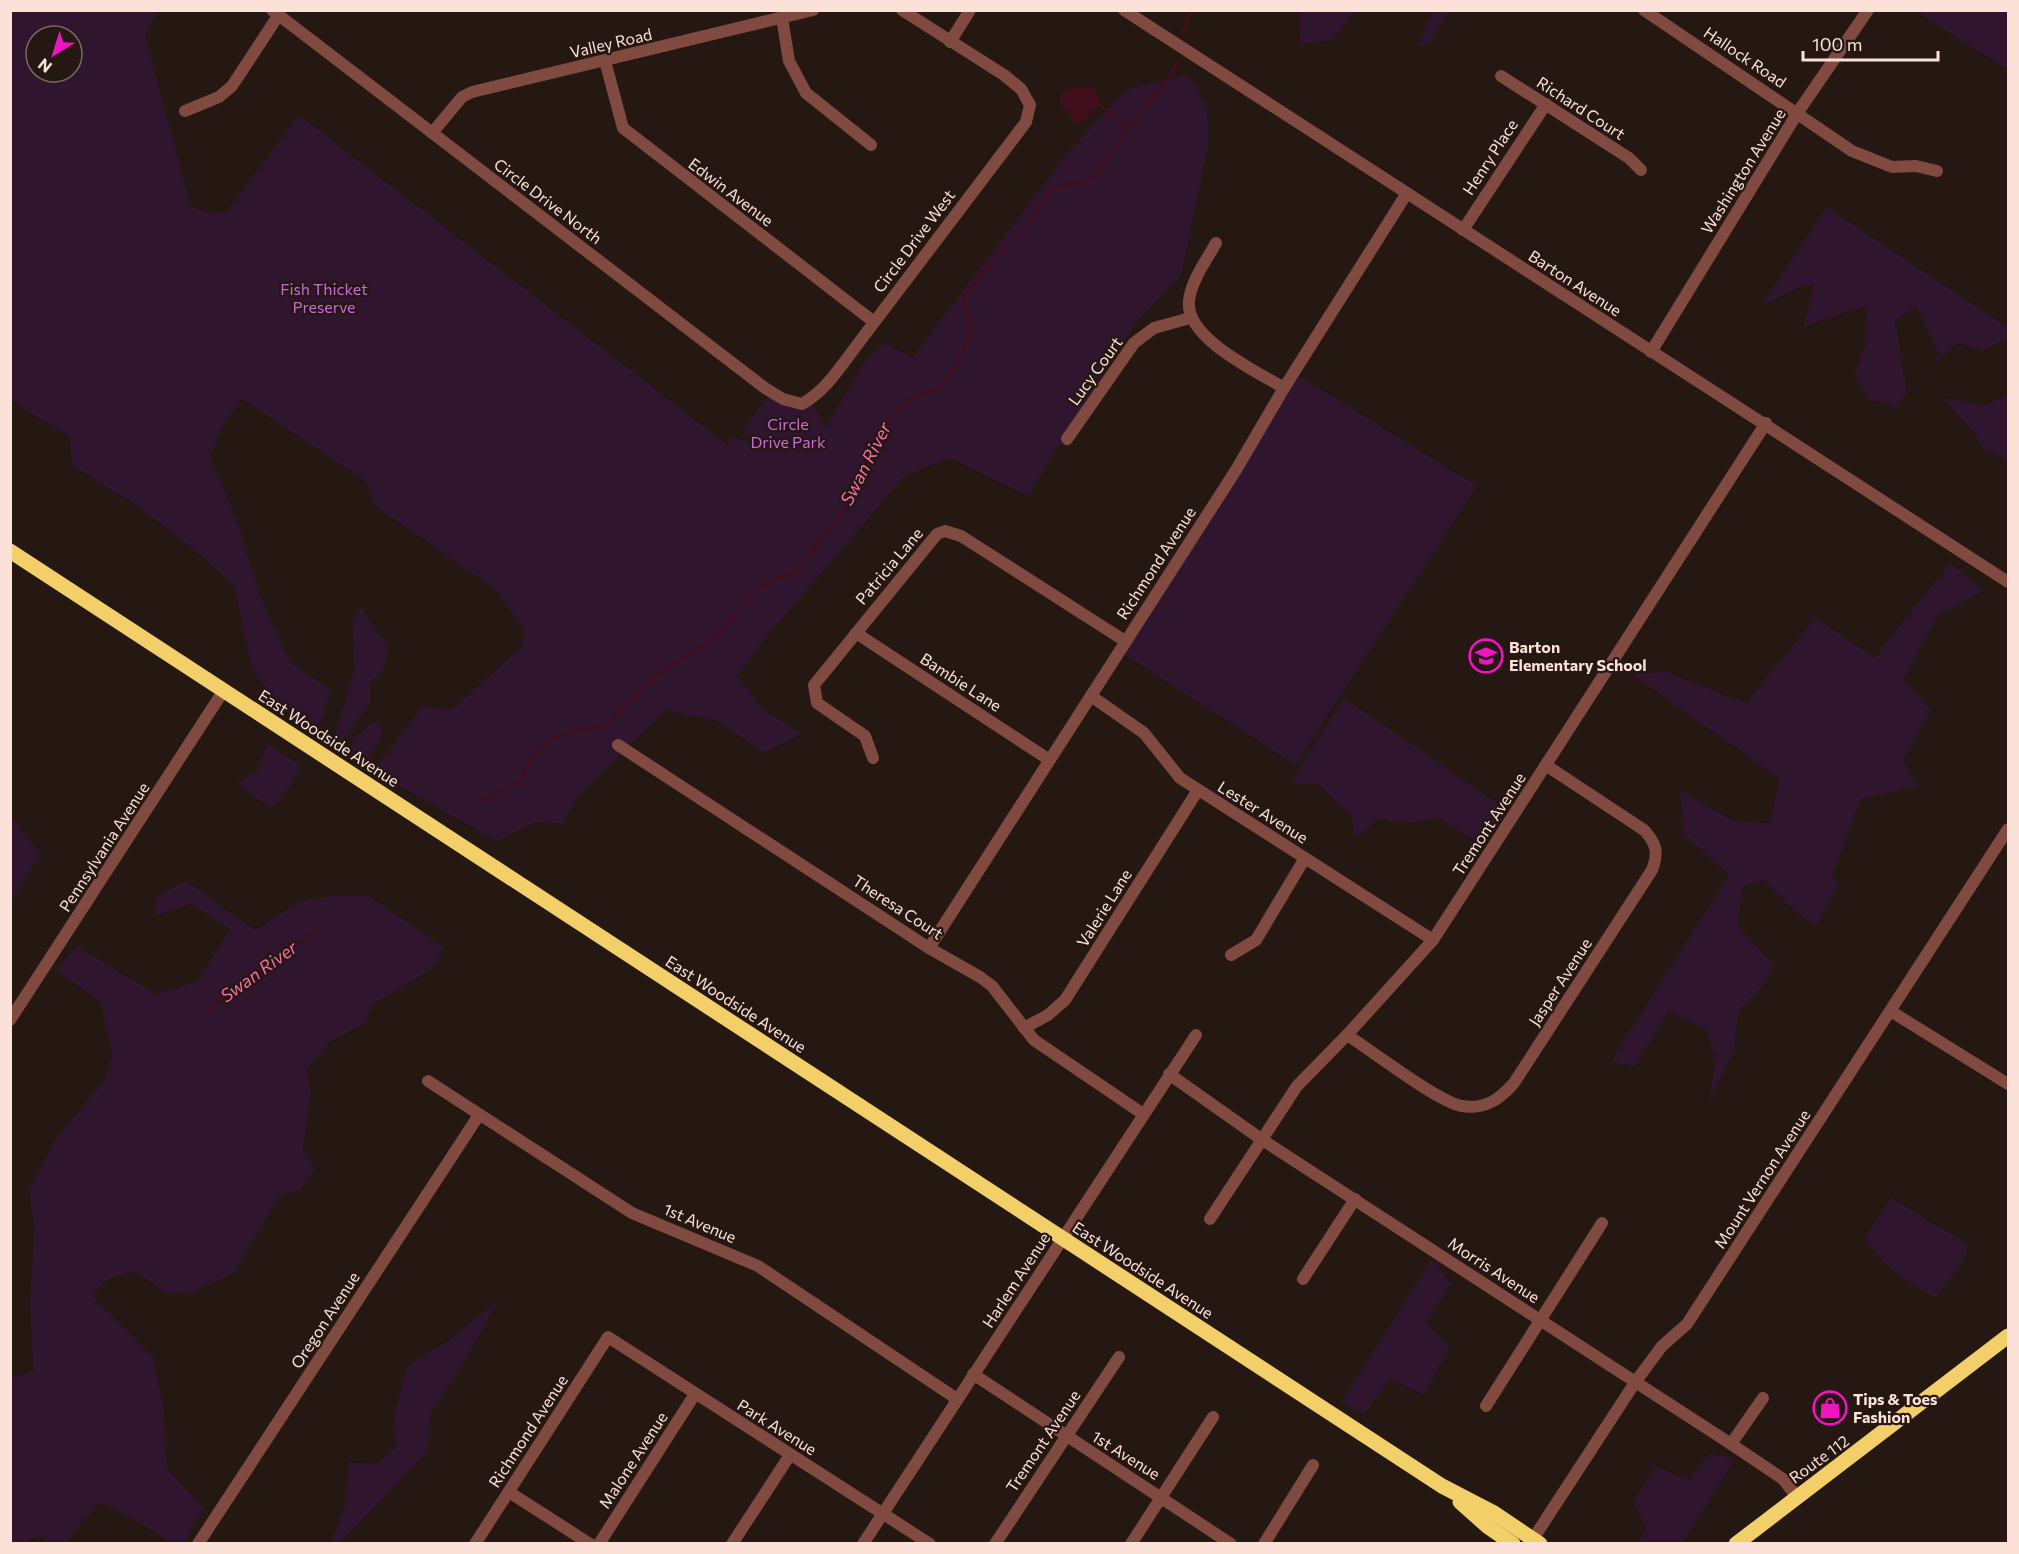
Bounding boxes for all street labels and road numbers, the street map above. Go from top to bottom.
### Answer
street label: Hallock Road [1701,22,1790,91]
street label: Valley Road [568,24,654,61]
street label: Richard Court [1534,72,1629,143]
street label: Washington Avenue [1696,105,1789,237]
street label: Henry Place [1458,115,1521,198]
street label: Circle Drive North [491,154,606,247]
street label: Edwin Avenue [685,154,777,230]
street label: Circle Drive West [869,185,959,296]
street label: Barton Avenue [1525,246,1625,320]
street label: Lucy Court [1063,333,1126,409]
street label: Richmond Avenue [1112,503,1199,623]
street label: Patricia Lane [851,524,926,608]
street label: Bambie Lane [917,648,1005,715]
street label: East Woodside Avenue [255,685,403,790]
street label: Tremont Avenue [1448,769,1529,879]
street label: Lester Avenue [1215,776,1312,847]
street label: Pennsylvania Avenue [55,778,153,915]
street label: Valerie Lane [1072,865,1135,950]
street label: Theresa Court [850,870,947,943]
street label: Jasper Avenue [1524,934,1595,1029]
street label: East Woodside Avenue [662,951,810,1056]
street label: Mount Vernon Avenue [1710,1106,1814,1252]
street label: 1st Avenue [661,1199,739,1246]
street label: East Woodside Avenue [1069,1217,1217,1322]
street label: Harlem Avenue [978,1229,1053,1331]
street label: Morris Avenue [1445,1233,1544,1306]
street label: Oregon Avenue [286,1268,363,1372]
street label: Richmond Avenue [484,1371,571,1491]
street label: Tremont Avenue [1001,1386,1084,1495]
street label: Park Avenue [734,1395,820,1458]
street label: Malone Avenue [594,1408,671,1512]
street label: 1st Avenue [1089,1426,1164,1483]
street label: Route 112 [1785,1431,1852,1487]

